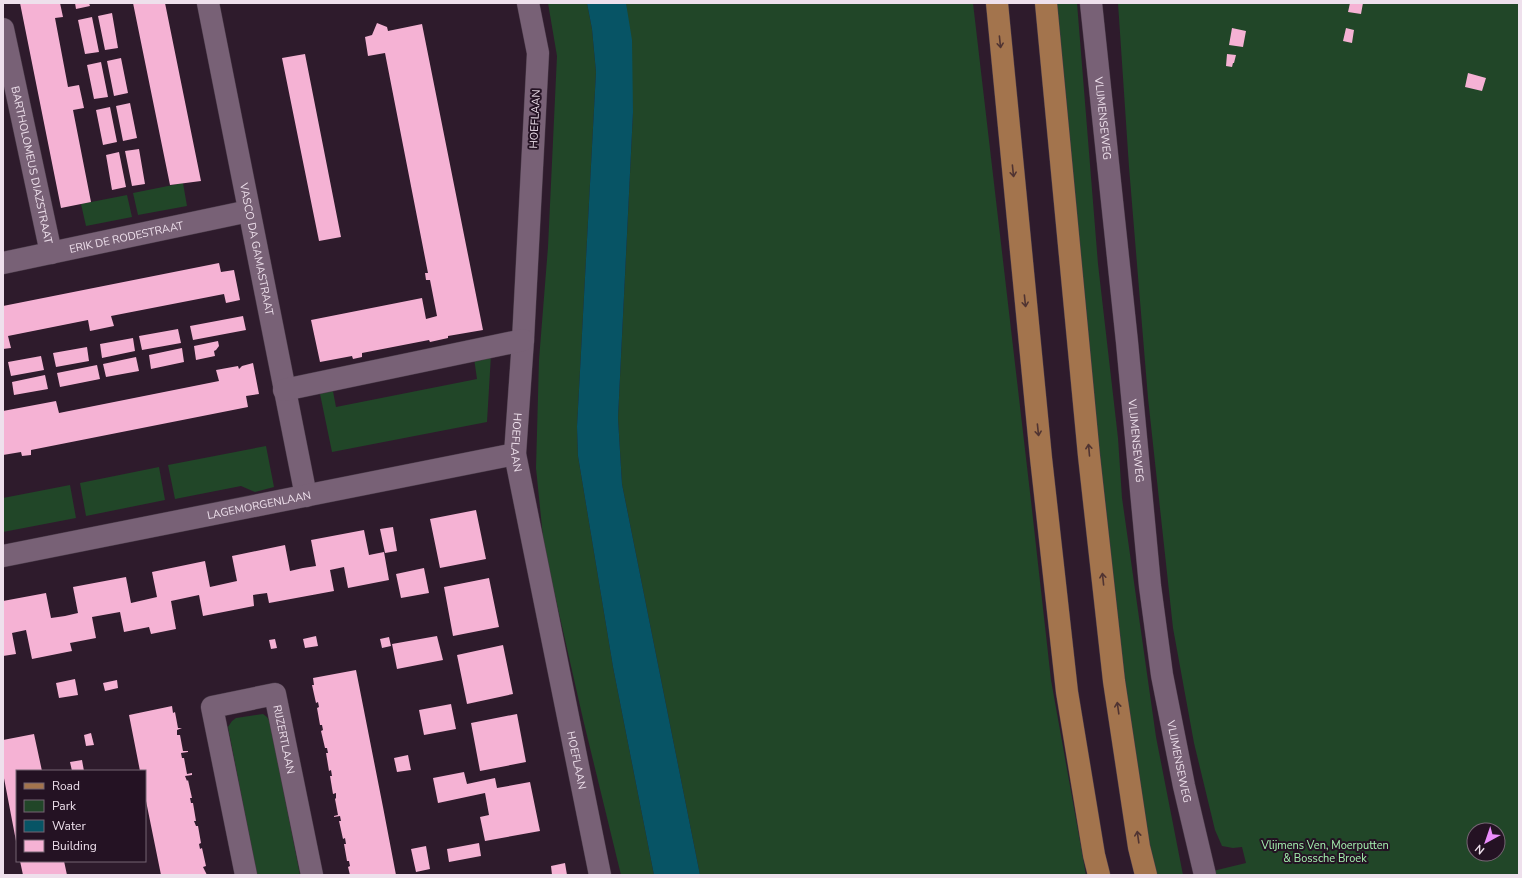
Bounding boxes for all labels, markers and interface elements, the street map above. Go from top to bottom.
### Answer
one-way arrow [997,35,1004,48]
street label: VLIJMENSEWEG [1091,75,1115,161]
street label: BARTHOLOMEUS DIAZSTRAAT [8,85,56,246]
street label: HOEFLAAN [526,89,544,149]
one-way arrow [1009,164,1017,177]
street label: VASCO DA GAMASTRAAT [236,181,278,317]
street label: ERIK DE RODESTRAAT [68,218,185,256]
one-way arrow [1022,294,1029,307]
street label: VLIJMENSEWEG [1125,397,1148,483]
street label: HOEFLAAN [507,412,526,473]
one-way arrow [1034,423,1042,436]
one-way arrow [1085,444,1093,457]
street label: LAGEMORGENLAAN [206,487,312,523]
one-way arrow [1099,573,1107,586]
one-way arrow [1114,702,1122,715]
street label: RIJZERTLAAN [270,703,299,775]
street label: VLIJMENSEWEG [1163,718,1195,804]
street label: HOEFLAAN [564,730,590,791]
legend [16,770,146,862]
text: Road [52,778,80,794]
text: Park [52,798,77,814]
text: Water [52,818,86,834]
north arrow [1466,822,1506,862]
one-way arrow [1134,831,1142,844]
text: Building [52,838,97,854]
park label: Vlijmens Ven, Moerputten & Bossche Broek [1260,838,1389,866]
text: N [1472,841,1488,858]

